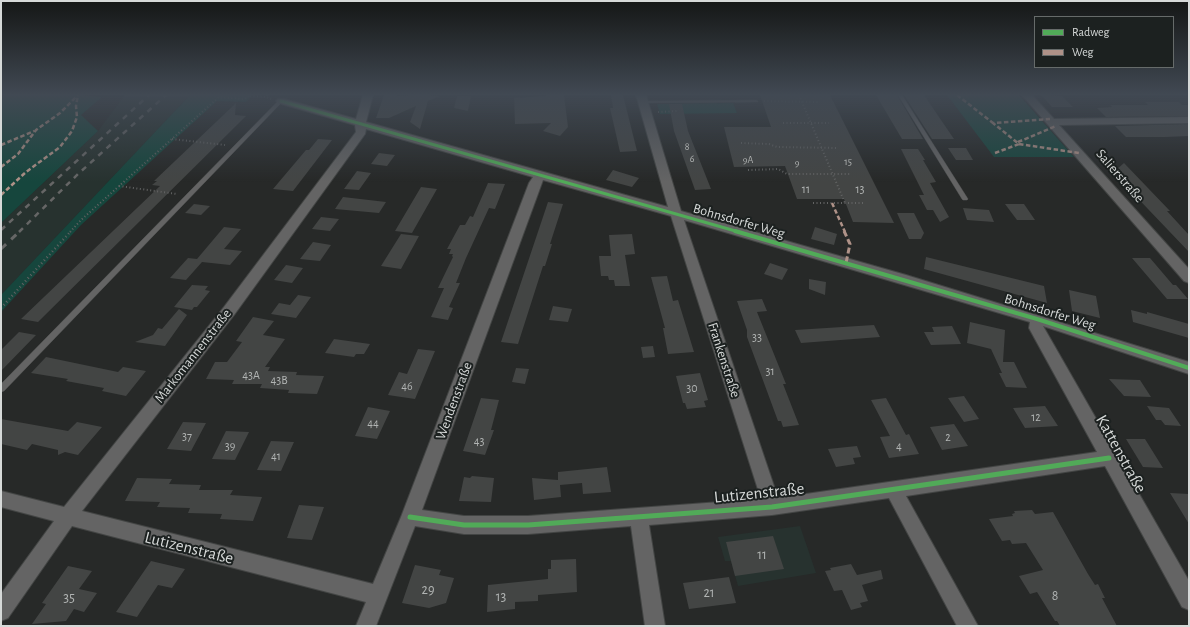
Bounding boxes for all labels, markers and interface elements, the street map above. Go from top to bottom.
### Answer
legend [1034,16,1174,68]
text: Radweg [1072,26,1109,38]
text: Weg [1072,46,1093,58]
house number: 8 [685,141,689,153]
street label: Salierstraße [1092,146,1148,206]
house number: 6 [690,153,694,165]
house number: 9A [743,154,753,166]
house number: 15 [844,156,852,168]
house number: 9 [795,157,799,169]
house number: 11 [802,182,810,196]
house number: 13 [855,182,865,196]
street label: Bohnsdorfer Weg [691,200,787,242]
street label: Bohnsdorfer Weg [1002,290,1098,334]
street label: Markomannenstraße [151,306,235,406]
street label: Frankenstraße [704,320,744,400]
house number: 33 [752,330,762,344]
street label: Wendenstraße [432,360,476,442]
house number: 31 [765,364,775,378]
house number: 43A [242,368,260,382]
house number: 43B [270,373,288,387]
house number: 46 [401,379,413,393]
house number: 30 [686,381,698,395]
house number: 12 [1031,410,1041,424]
street label: Kattenstraße [1091,411,1151,497]
house number: 44 [367,416,379,430]
house number: 37 [182,429,192,443]
house number: 2 [945,430,951,444]
house number: 43 [474,434,484,448]
house number: 39 [225,439,235,453]
house number: 4 [896,439,902,453]
house number: 41 [271,449,281,463]
street label: Lutizenstraße [713,478,805,508]
street label: Lutizenstraße [142,527,236,569]
house number: 11 [757,547,767,563]
house number: 29 [422,582,434,598]
house number: 21 [703,585,715,601]
house number: 8 [1052,588,1058,604]
house number: 13 [496,589,506,605]
house number: 35 [63,590,75,606]

